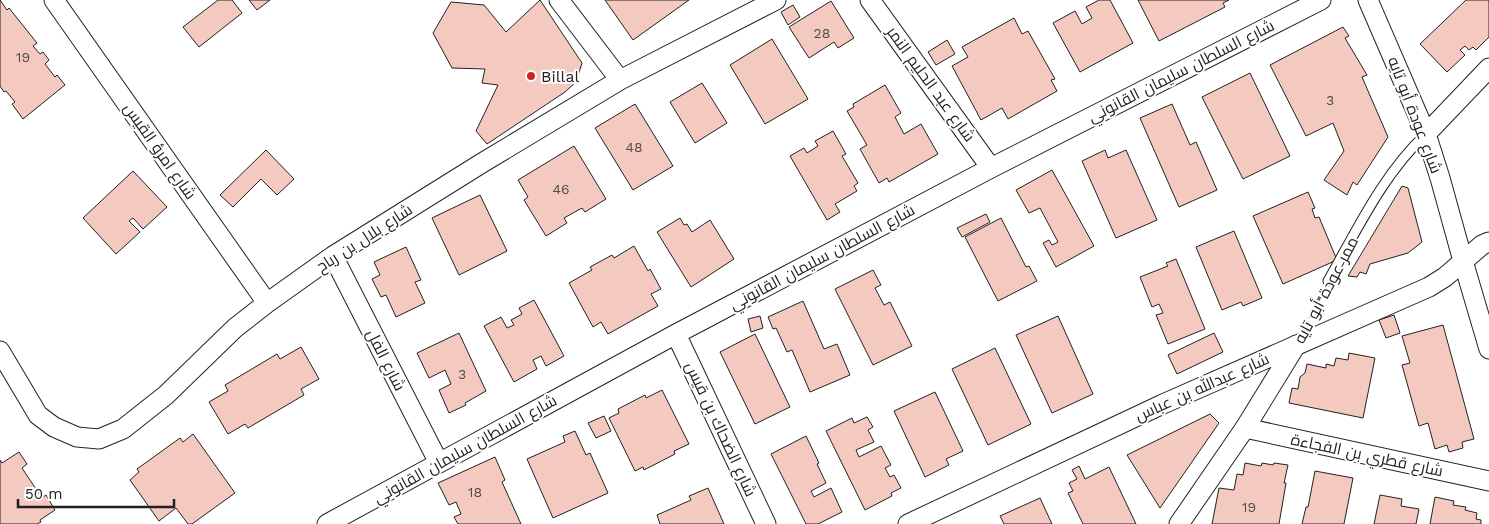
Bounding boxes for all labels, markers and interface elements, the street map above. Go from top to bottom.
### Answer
street label: شارع السلطان سليمان القانوني [1085,16,1279,130]
street label: شارع عبد الحليم النمر [881,22,979,146]
house number: 28 [814,25,830,41]
house number: 19 [16,49,30,65]
street label: شارع عودة أبو تايه [1382,54,1446,177]
place label: Billal [541,67,580,86]
marker: Billal [525,70,537,82]
house number: 3 [1326,92,1334,108]
street label: شارع امرؤ القيس [118,99,200,204]
house number: 48 [625,139,643,155]
house number: 46 [552,181,570,197]
street label: شارع بلال بن رباح [312,200,417,278]
street label: شارع السلطان سليمان القانوني [726,200,920,317]
street label: ممر عودة أبو تايه [1290,233,1362,347]
street label: شارع الفل [361,326,410,395]
street label: شارع عبدالله بن عباس [1131,348,1273,427]
street label: شارع الضحاك بن قيس [680,359,761,500]
house number: 3 [458,366,466,382]
street label: شارع السلطان سليمان القانوني [370,391,562,511]
street label: شارع قطري بن الفجاءة [1288,430,1445,484]
scale bar [18,476,174,508]
house number: 18 [468,484,482,500]
text: 50 m [25,485,62,503]
house number: 19 [1242,499,1256,515]

